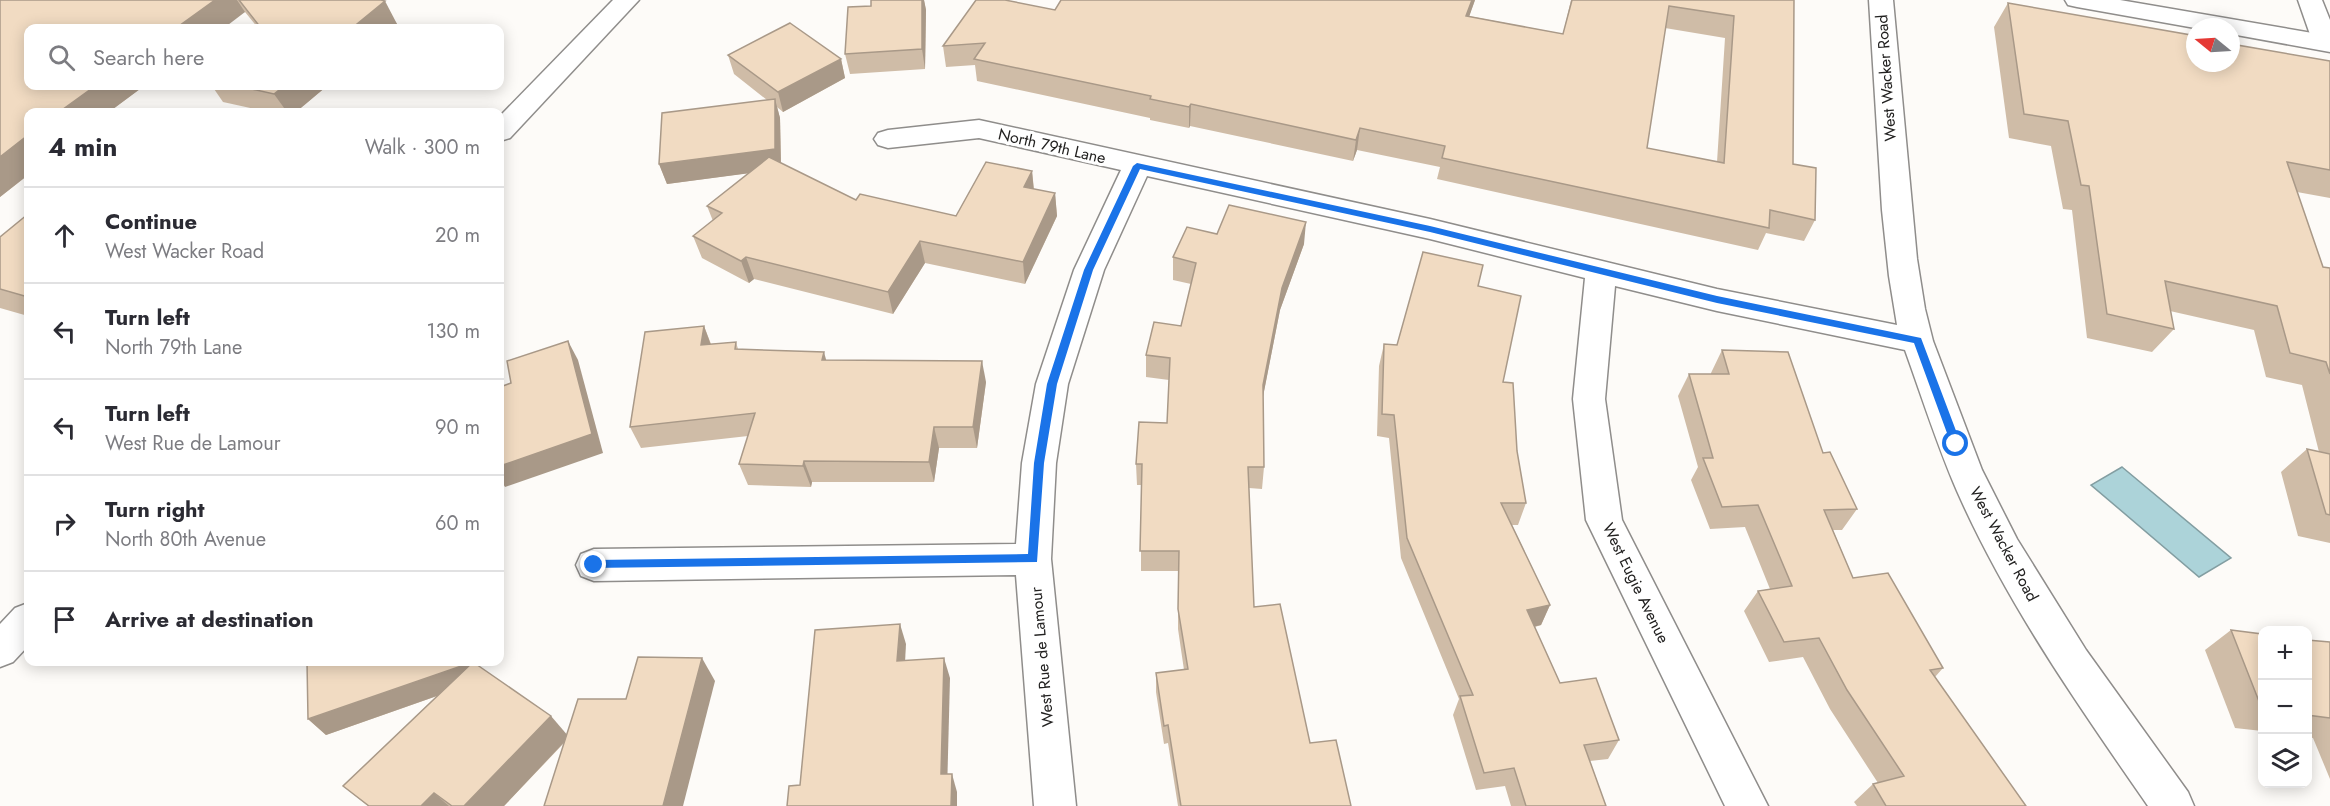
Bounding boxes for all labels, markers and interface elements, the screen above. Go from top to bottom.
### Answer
street label: West Wacker Road [1870,14,1902,142]
north arrow [2186,18,2240,72]
search box [24,24,504,90]
icon: search [45,41,78,74]
text: Search here [93,41,204,73]
street label: North 79th Lane [996,122,1108,170]
text: 4 min [48,128,117,166]
text: Walk · 300 m [365,133,480,162]
text: Continue [105,205,197,237]
icon: ahead [48,219,81,252]
text: 20 m [435,221,480,250]
text: West Wacker Road [105,237,264,266]
text: Turn left [105,301,190,333]
icon: left [48,315,81,348]
text: 130 m [426,317,480,346]
text: North 79th Lane [105,333,242,362]
text: Turn left [105,397,190,429]
icon: left [48,411,81,444]
text: 90 m [435,413,480,442]
text: West Rue de Lamour [105,429,281,458]
route start [1942,430,1968,456]
street label: West Wacker Road [1964,482,2044,606]
text: Turn right [105,493,205,525]
icon: right [48,507,81,540]
text: 60 m [435,509,480,538]
street label: West Eugie Avenue [1597,519,1675,647]
text: North 80th Avenue [105,525,266,554]
route end [580,551,606,577]
street label: West Rue de Lamour [1024,586,1060,728]
icon: arrive [48,603,81,636]
text: Arrive at destination [105,603,314,635]
map controls [2258,626,2312,788]
button: + [2258,626,2312,680]
button: − [2258,680,2312,734]
button: layers [2258,734,2312,788]

